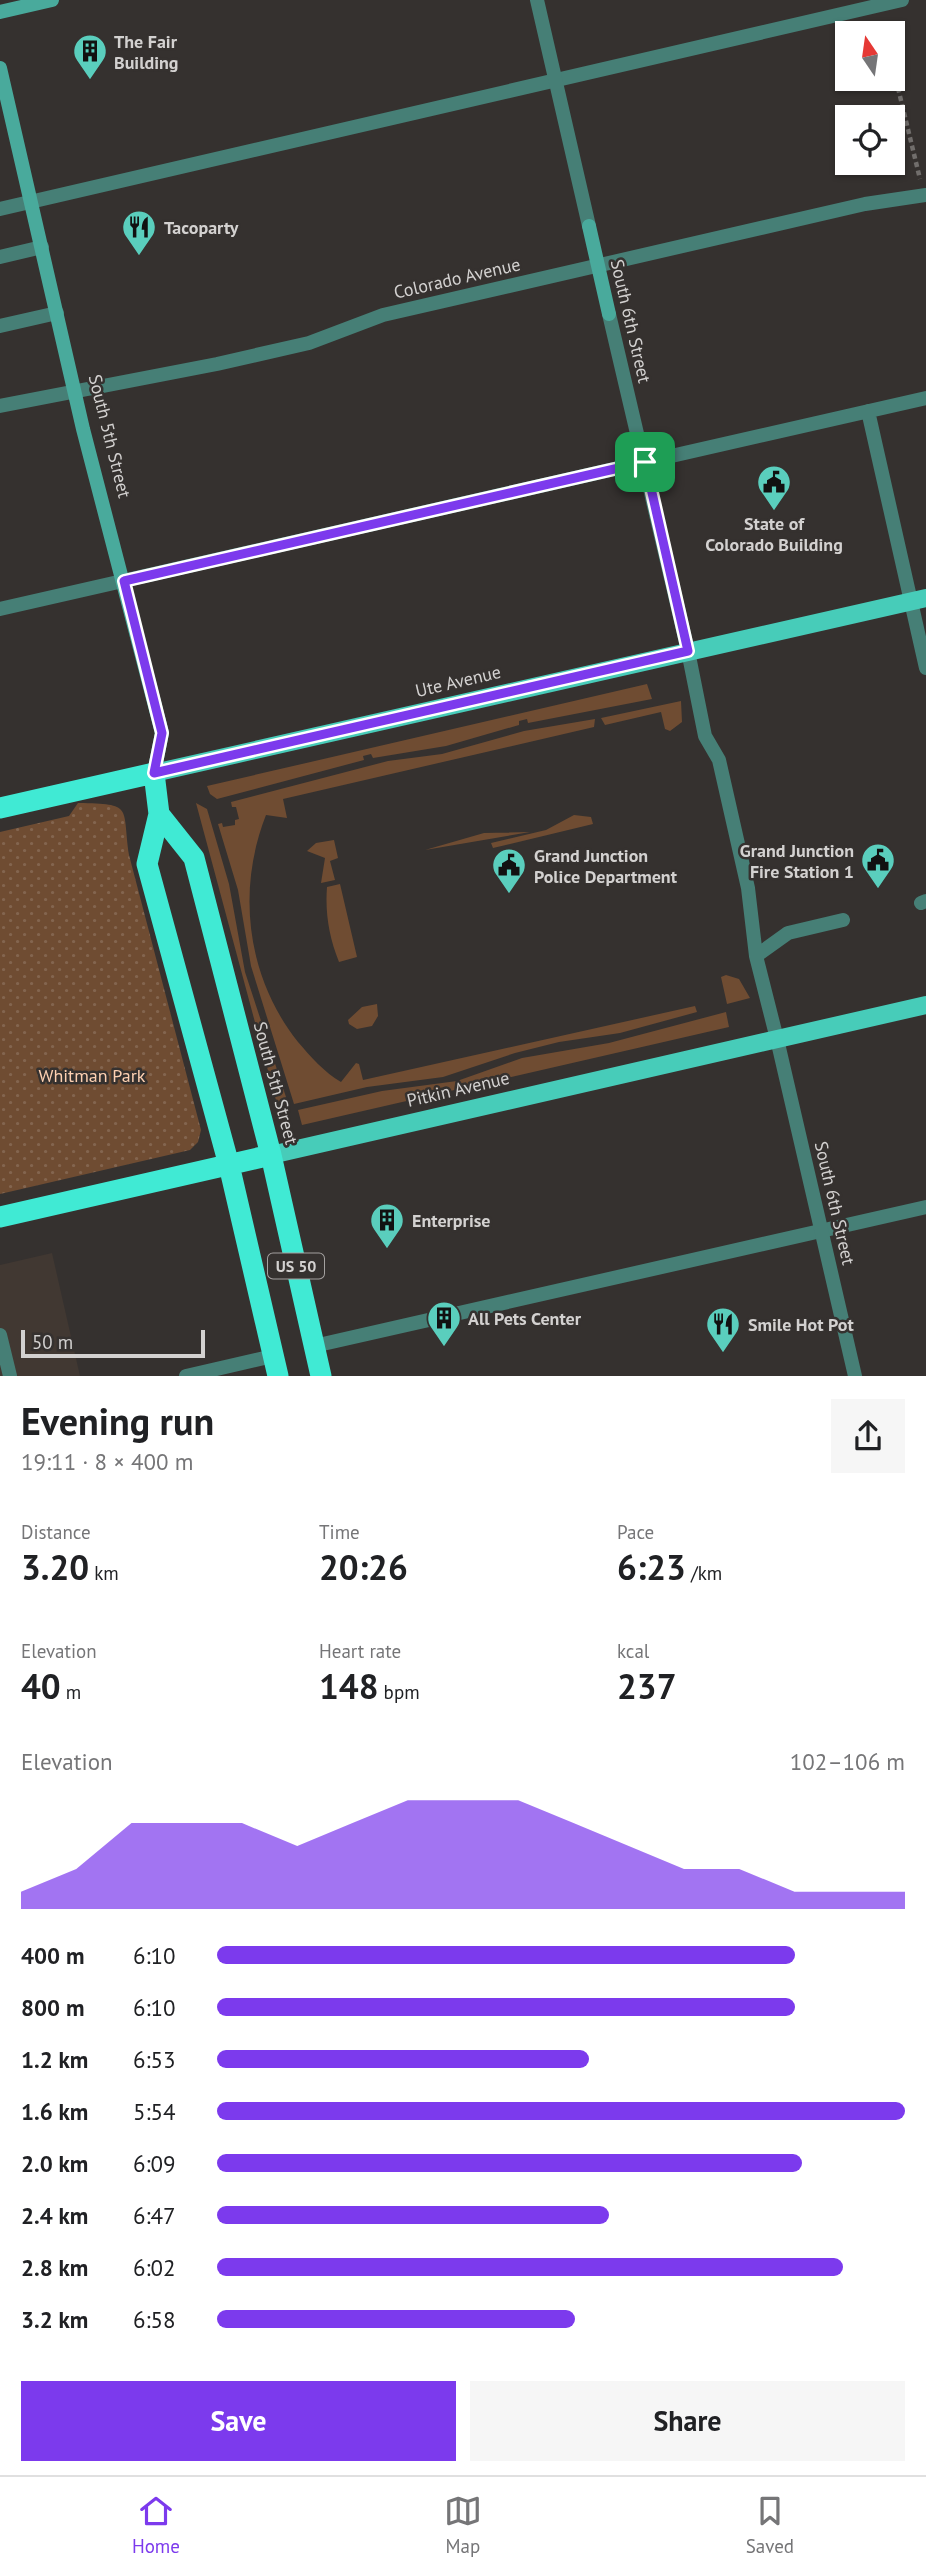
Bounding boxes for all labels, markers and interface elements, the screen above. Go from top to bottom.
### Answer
north arrow [835,21,905,91]
map controls [835,21,905,175]
place label: The Fair Building [114,30,178,74]
building icon: The Fair Building [71,32,109,81]
button: locate [835,105,905,175]
restaurant icon: Tacoparty [120,208,158,257]
place label: Tacoparty [164,216,239,239]
street label: Colorado Avenue [392,252,522,304]
street label: South 6th Street [606,257,656,385]
street label: South 5th Street [84,372,136,500]
pin [615,432,675,492]
icon: arrive [626,443,664,481]
public building icon: State of Colorado Building [755,463,793,512]
place label: State of Colorado Building [705,512,843,556]
street label: Ute Avenue [413,660,503,702]
place label: Grand Junction Fire Station 1 [740,839,854,883]
public building icon: Grand Junction Fire Station 1 [859,841,897,890]
place label: Grand Junction Police Department [534,844,678,888]
public building icon: Grand Junction Police Department [490,846,528,895]
street label: South 5th Street [249,1019,303,1147]
park label: Whitman Park [39,1064,146,1087]
street label: Pitkin Avenue [404,1066,512,1112]
street label: South 6th Street [810,1139,860,1267]
building icon: Enterprise [368,1201,406,1250]
place label: Enterprise [412,1209,490,1232]
road number: US 50 [268,1254,324,1278]
building icon: All Pets Center [425,1299,463,1348]
restaurant icon: Smile Hot Pot [704,1305,742,1354]
place label: All Pets Center [468,1307,582,1330]
place label: Smile Hot Pot [748,1313,854,1336]
scale bar [21,1327,205,1359]
text: 50 m [32,1330,73,1354]
text: Evening run [21,1396,214,1445]
button: share [831,1399,905,1473]
text: 19:11 · 8 × 400 m [21,1447,193,1476]
text: Distance [21,1520,91,1544]
text: Time [319,1520,360,1544]
text: Pace [617,1520,654,1544]
text: 3.20 [21,1544,89,1590]
text: 20:26 [319,1544,408,1590]
text: 6:23 [617,1544,686,1590]
text: km [89,1561,119,1585]
text: /km [686,1561,722,1585]
text: Elevation [21,1639,97,1663]
text: Heart rate [319,1639,401,1663]
text: kcal [617,1639,649,1663]
text: 40 [21,1663,61,1709]
text: 148 [319,1663,379,1709]
text: 237 [617,1663,677,1709]
text: m [61,1680,81,1704]
text: bpm [379,1680,420,1704]
text: Elevation [21,1747,113,1776]
text: 102–106 m [790,1747,905,1776]
text: 400 m [21,1941,84,1970]
text: 6:10 [133,1941,176,1970]
text: 800 m [21,1993,84,2022]
text: 6:10 [133,1993,176,2022]
text: 1.2 km [21,2045,88,2074]
text: 6:53 [133,2045,176,2074]
text: 1.6 km [21,2097,88,2126]
text: 5:54 [133,2097,176,2126]
text: 2.0 km [21,2149,88,2178]
text: 6:09 [133,2149,176,2178]
text: 2.4 km [21,2201,88,2230]
text: 6:47 [133,2201,176,2230]
text: 2.8 km [21,2253,88,2282]
text: 6:02 [133,2253,176,2282]
text: 3.2 km [21,2305,88,2334]
text: 6:58 [133,2305,176,2334]
button: Save [21,2381,456,2461]
button: Share [470,2381,905,2461]
tab: Home [132,2492,180,2558]
tab: Map [444,2492,482,2558]
tab: Saved [746,2492,794,2558]

